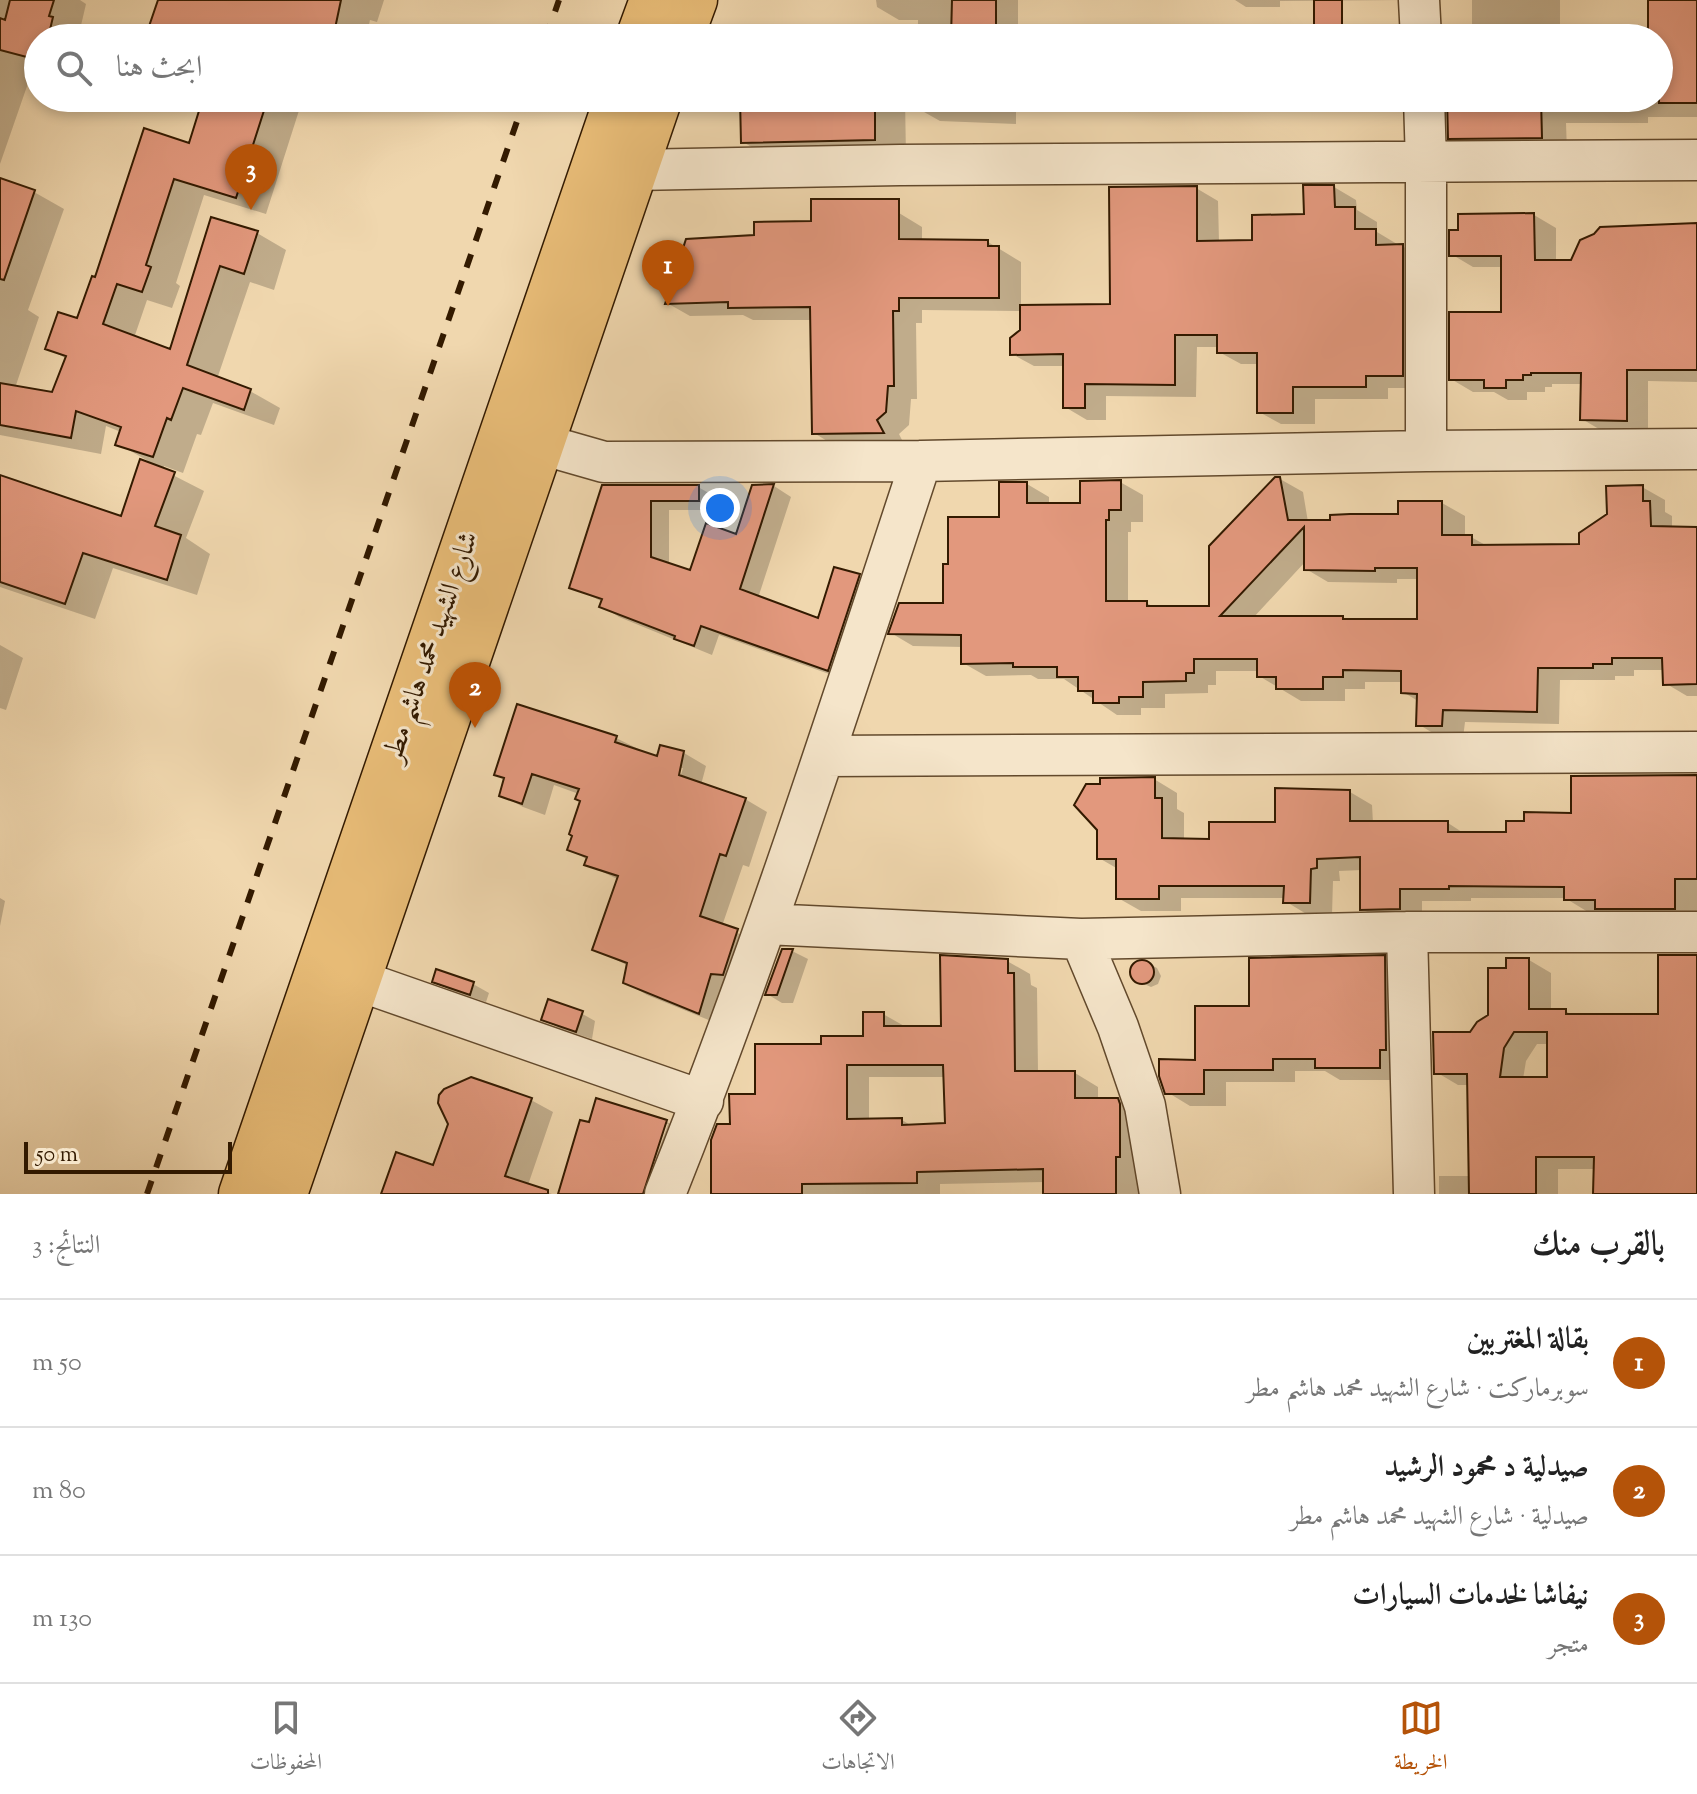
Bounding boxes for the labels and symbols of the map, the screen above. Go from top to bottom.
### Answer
pin: 3 [225,144,277,210]
pin: 1 [642,240,694,306]
your location [700,488,740,528]
street label: شارع الشهيد محمد هاشم مطر [373,527,495,772]
pin: 2 [449,662,501,728]
scale bar [24,1138,232,1174]

